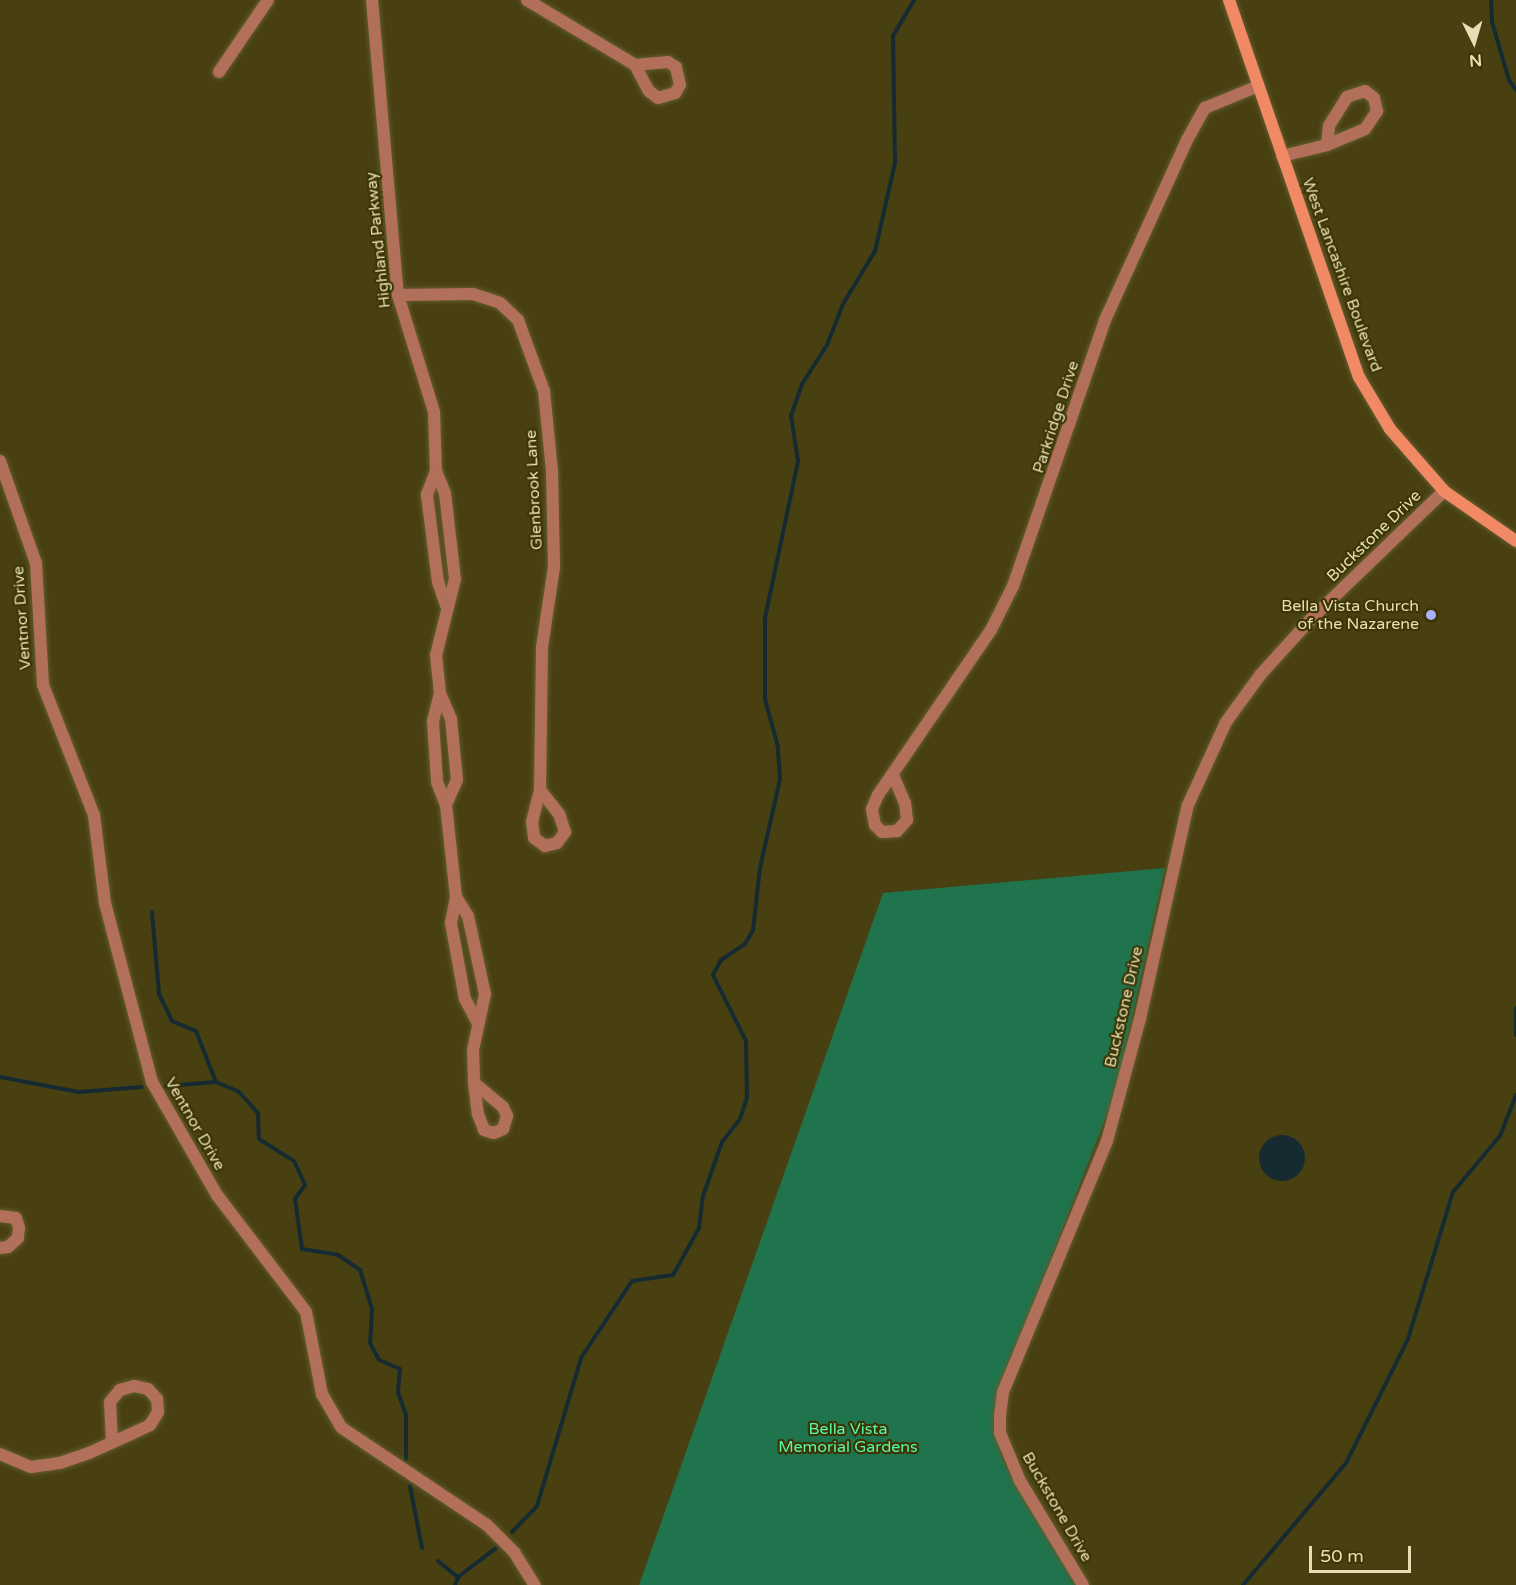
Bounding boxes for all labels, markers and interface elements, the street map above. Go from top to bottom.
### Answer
north arrow [1444,12,1504,72]
text: N [1468,49,1483,70]
street label: Highland Parkway [361,171,395,309]
street label: West Lancashire Boulevard [1298,175,1386,375]
street label: Parkridge Drive [1029,358,1083,476]
street label: Glenbrook Lane [521,429,547,551]
street label: Buckstone Drive [1323,486,1425,586]
street label: Ventnor Drive [9,565,35,671]
place label: Bella Vista Church of the Nazarene [1281,596,1419,634]
marker: Bella Vista Church of the Nazarene [1424,608,1438,622]
street label: Buckstone Drive [1101,945,1147,1069]
street label: Ventnor Drive [161,1074,229,1174]
park label: Bella Vista Memorial Gardens [778,1419,918,1457]
street label: Buckstone Drive [1018,1449,1096,1565]
scale bar [1312,1534,1414,1572]
text: 50 m [1320,1545,1364,1567]

